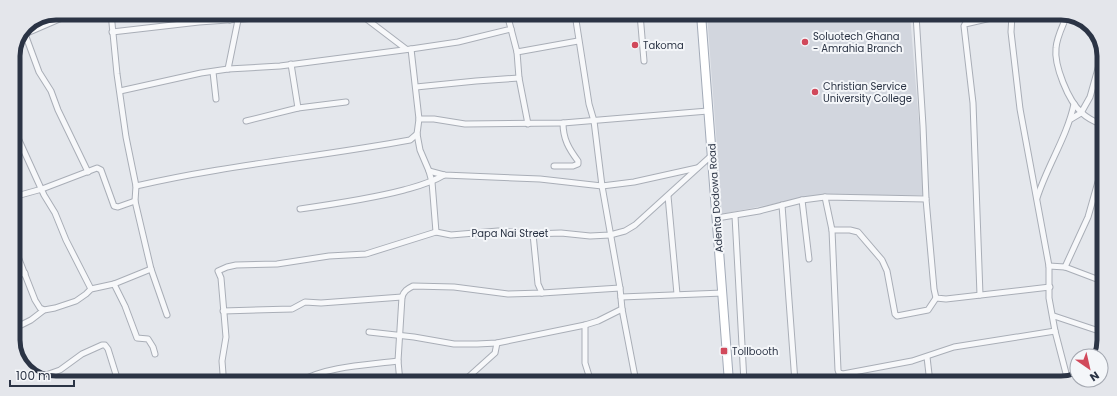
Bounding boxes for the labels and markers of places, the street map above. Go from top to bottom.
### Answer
place label: Soluotech Ghana - Amrahia Branch [813,29,903,56]
marker: Soluotech Ghana - Amrahia Branch [800,37,810,47]
place label: Takoma [643,38,684,53]
marker: Takoma [630,40,640,50]
place label: Christian Service University College [823,79,912,106]
marker: Christian Service University College [810,87,820,97]
place label: Tollbooth [732,344,778,359]
marker: Tollbooth [719,346,729,356]

